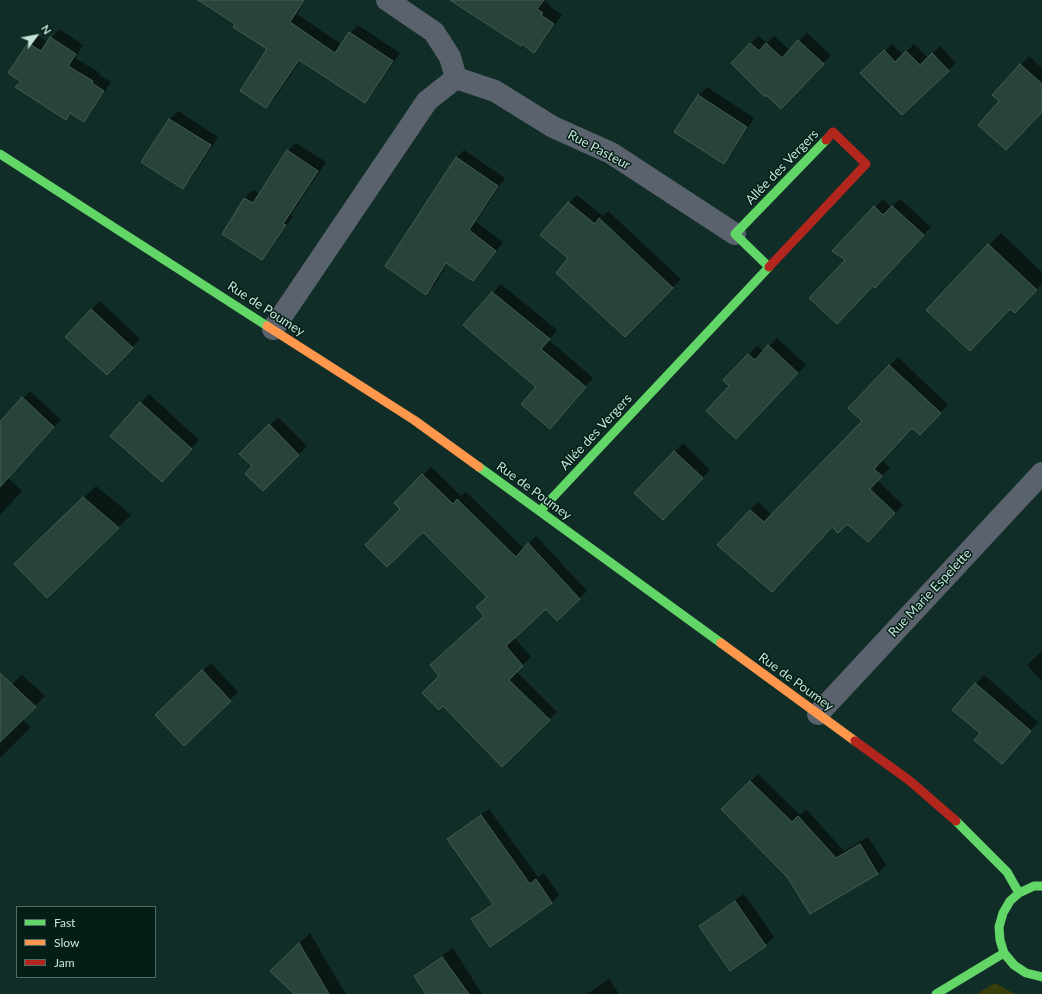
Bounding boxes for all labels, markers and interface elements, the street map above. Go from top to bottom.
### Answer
north arrow [16,16,56,56]
text: N [39,22,54,36]
street label: Allée des Vergers [742,126,822,208]
street label: Rue Pasteur [565,127,633,173]
street label: Rue de Poumey [224,278,308,340]
street label: Allée des Vergers [557,391,635,473]
street label: Rue de Poumey [493,459,575,523]
street label: Rue Marie Espelette [885,546,975,640]
street label: Rue de Poumey [755,650,837,714]
legend [16,906,156,978]
text: Fast [54,915,75,930]
text: Slow [54,935,79,950]
text: Jam [54,955,75,970]

